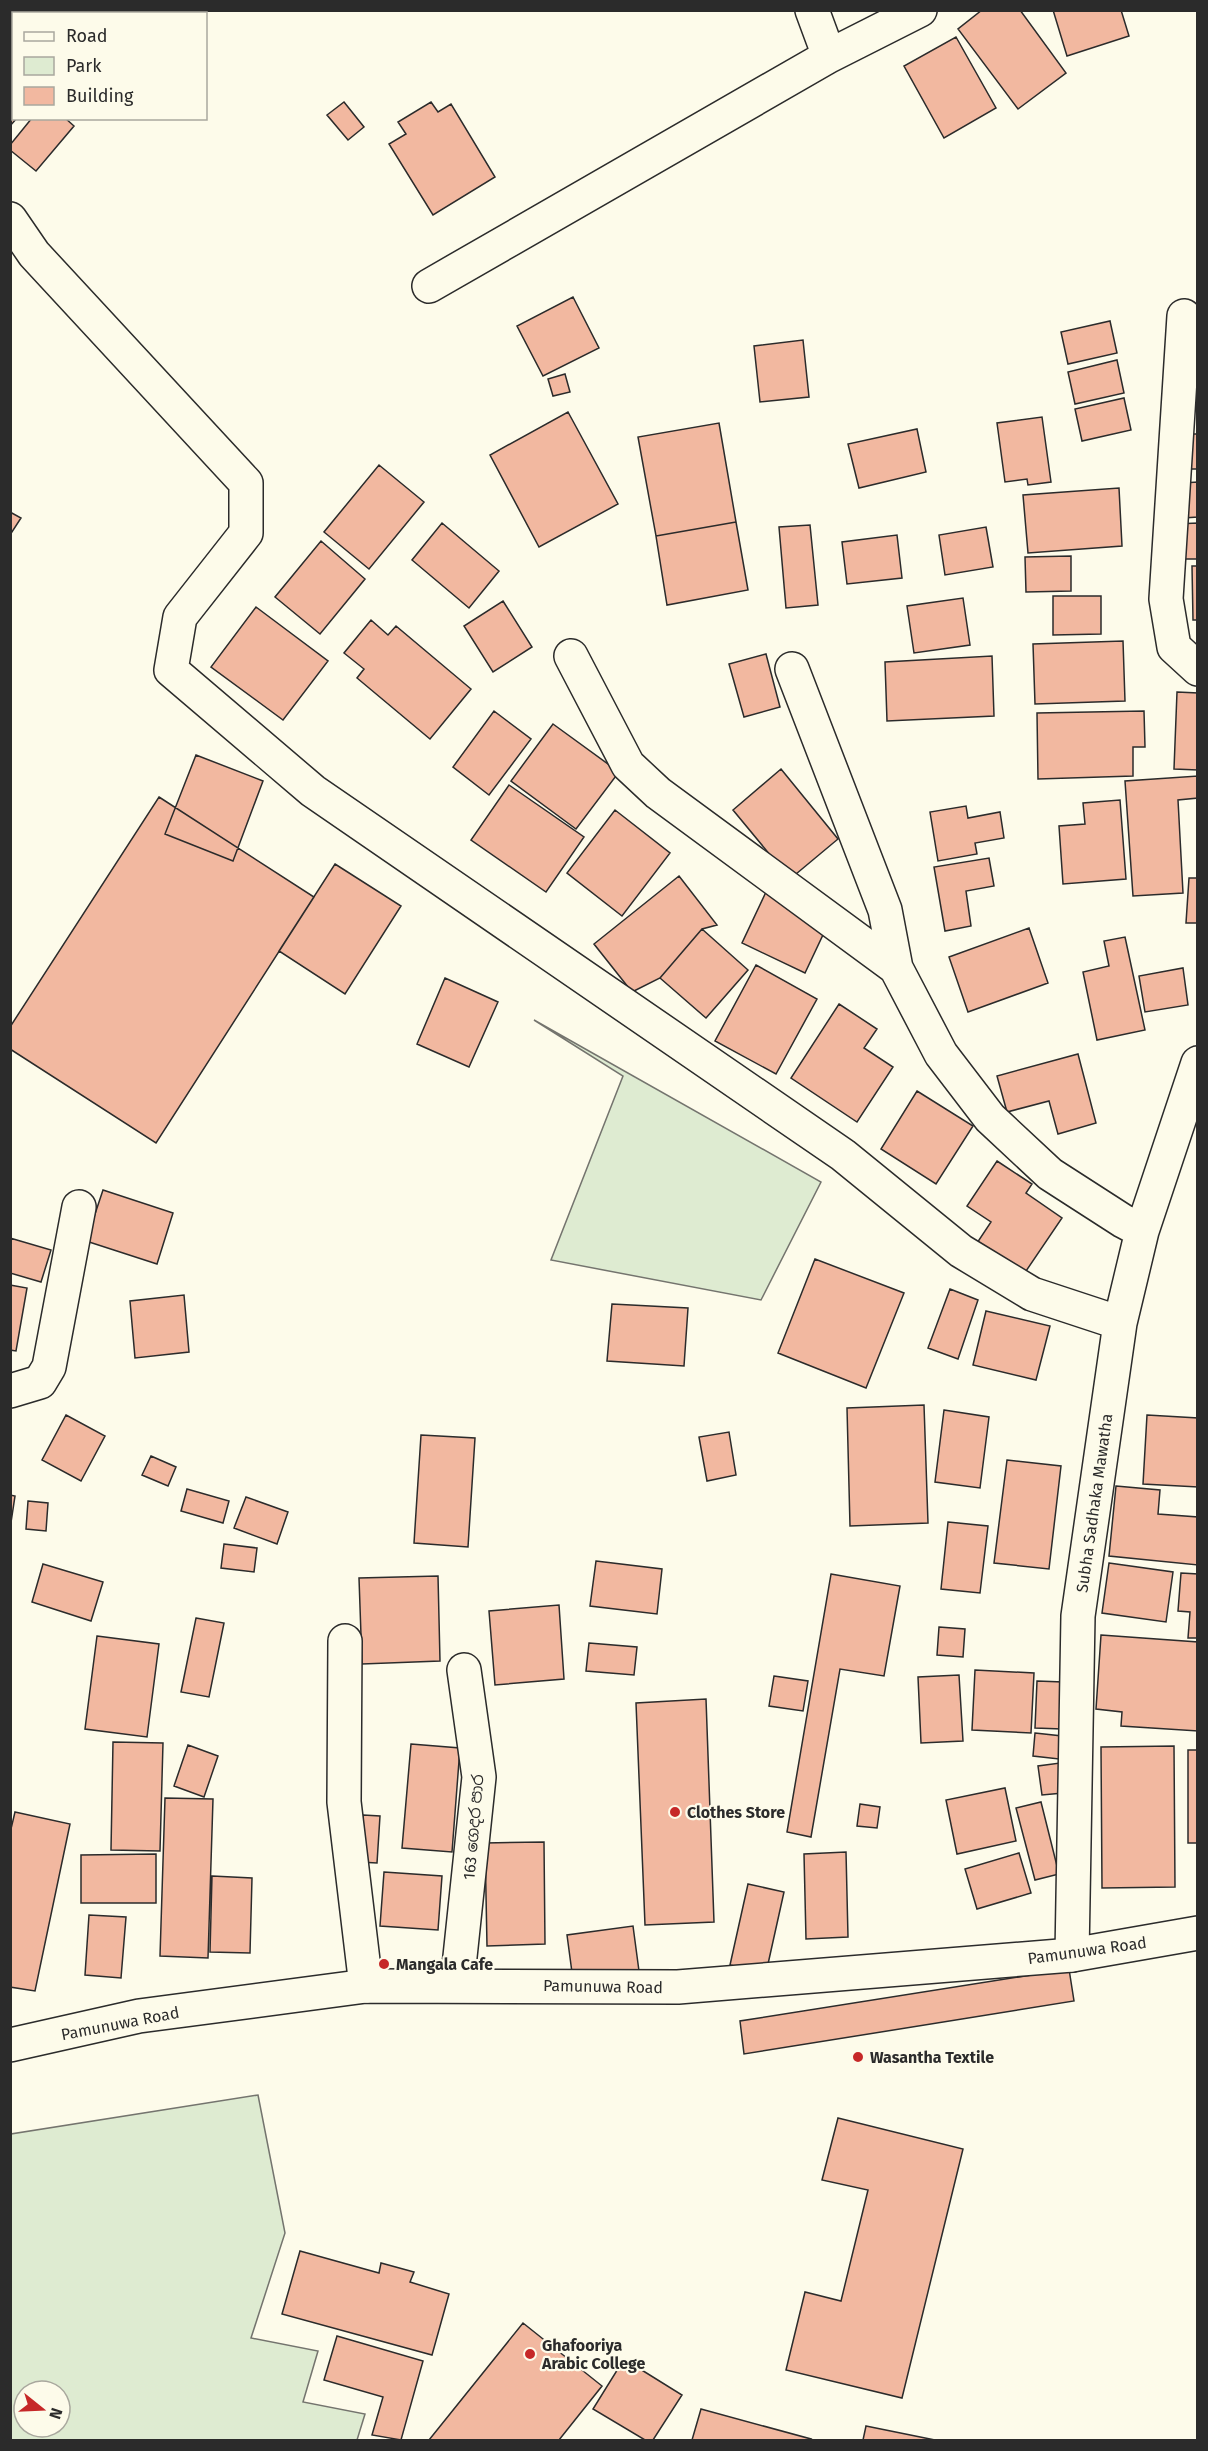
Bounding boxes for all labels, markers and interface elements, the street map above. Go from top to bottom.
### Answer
legend [12,12,207,120]
text: Road [66,25,108,47]
text: Park [66,55,102,77]
text: Building [66,85,134,107]
street label: Subha Sadhaka Mawatha [1073,1412,1116,1594]
street label: 163 ගෙදර පාර [459,1774,488,1881]
place label: Clothes Store [687,1803,785,1822]
marker: Clothes Store [668,1805,682,1819]
street label: Pamunuwa Road [1026,1933,1148,1968]
place label: Mangala Cafe [396,1955,493,1974]
marker: Mangala Cafe [377,1957,391,1971]
street label: Pamunuwa Road [543,1976,663,1997]
street label: Pamunuwa Road [59,2003,181,2044]
place label: Wasantha Textile [870,2048,994,2067]
marker: Wasantha Textile [851,2050,865,2064]
place label: Ghafooriya Arabic College [541,2336,646,2373]
marker: Ghafooriya Arabic College [523,2347,537,2361]
north arrow [12,2379,72,2439]
text: N [45,2406,66,2421]

